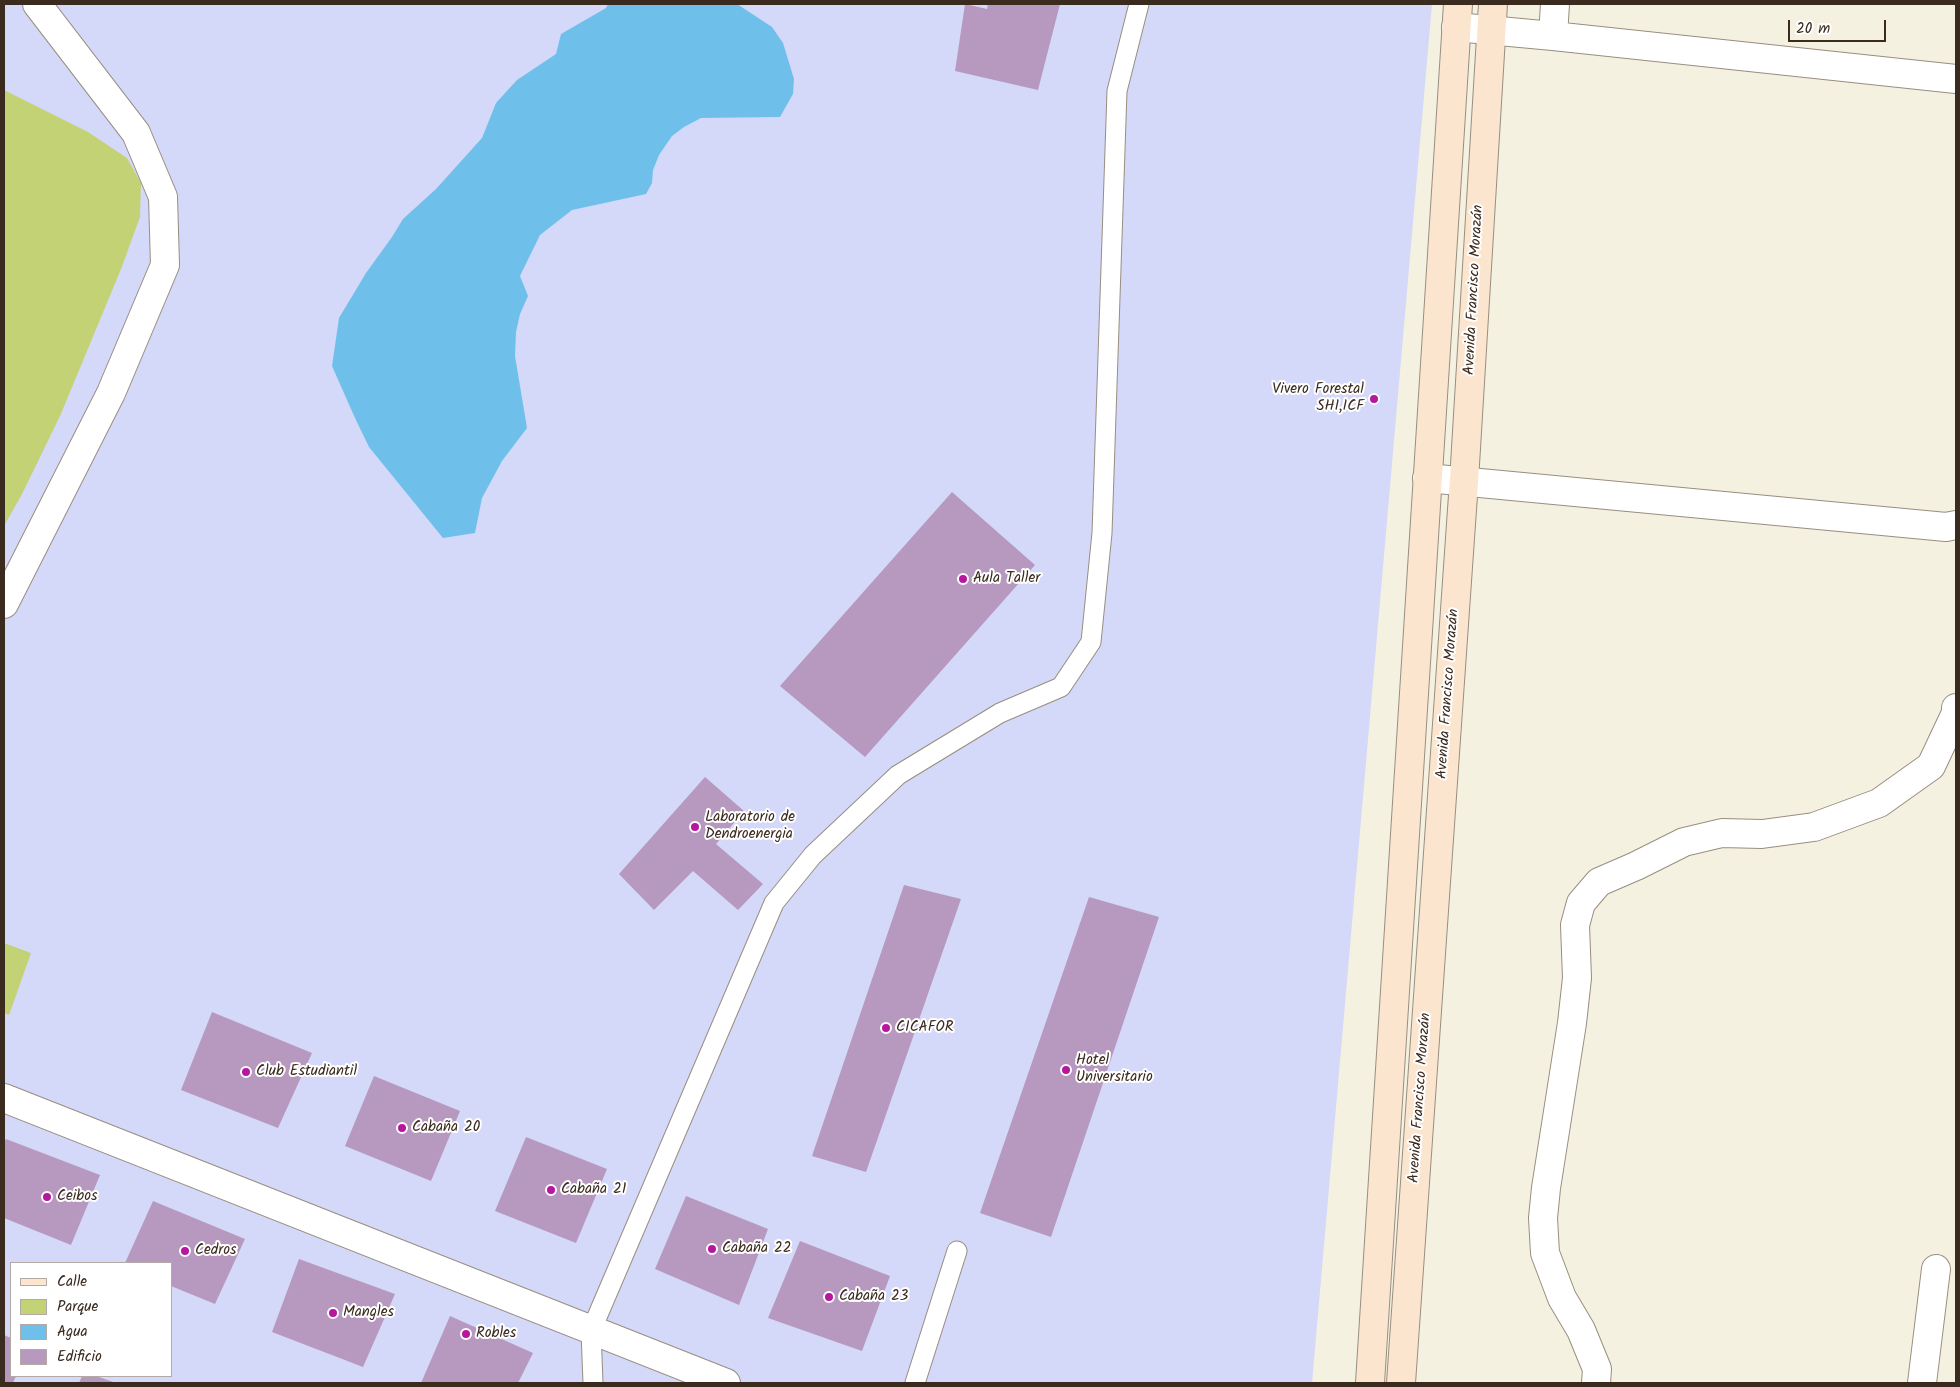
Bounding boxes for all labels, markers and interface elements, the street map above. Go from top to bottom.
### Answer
scale bar [1790,10,1888,42]
text: 20 m [1796,17,1830,41]
street label: Avenida Francisco Morazán [1462,204,1488,376]
place label: Vivero Forestal SHI,ICF [1272,381,1364,416]
marker: Vivero Forestal SHI,ICF [1368,393,1380,405]
place label: Aula Taller [973,570,1040,588]
marker: Aula Taller [957,573,969,585]
street label: Avenida Francisco Morazán [1434,608,1464,780]
place label: Laboratorio de Dendroenergia [705,809,795,844]
marker: Laboratorio de Dendroenergia [689,821,701,833]
street label: Avenida Francisco Morazán [1406,1012,1436,1184]
place label: CICAFOR [896,1019,954,1037]
marker: CICAFOR [880,1022,892,1034]
place label: Hotel Universitario [1076,1052,1153,1087]
place label: Club Estudiantil [256,1063,357,1081]
marker: Hotel Universitario [1060,1064,1072,1076]
marker: Club Estudiantil [240,1066,252,1078]
place label: Cabaña 20 [412,1119,480,1137]
marker: Cabaña 20 [396,1122,408,1134]
place label: Cabaña 21 [561,1181,626,1199]
marker: Cabaña 21 [545,1184,557,1196]
place label: Ceibos [57,1188,97,1206]
marker: Ceibos [41,1191,53,1203]
place label: Cabaña 22 [722,1240,791,1258]
place label: Cedros [195,1242,236,1260]
marker: Cabaña 22 [706,1243,718,1255]
marker: Cedros [179,1245,191,1257]
legend [10,1262,172,1377]
text: Calle [57,1270,87,1294]
place label: Cabaña 23 [839,1288,908,1306]
marker: Cabaña 23 [823,1291,835,1303]
text: Parque [57,1295,98,1319]
place label: Mangles [343,1304,394,1322]
marker: Mangles [327,1307,339,1319]
text: Agua [57,1320,88,1344]
place label: Robles [476,1325,516,1343]
marker: Robles [460,1328,472,1340]
text: Edificio [57,1345,102,1369]

